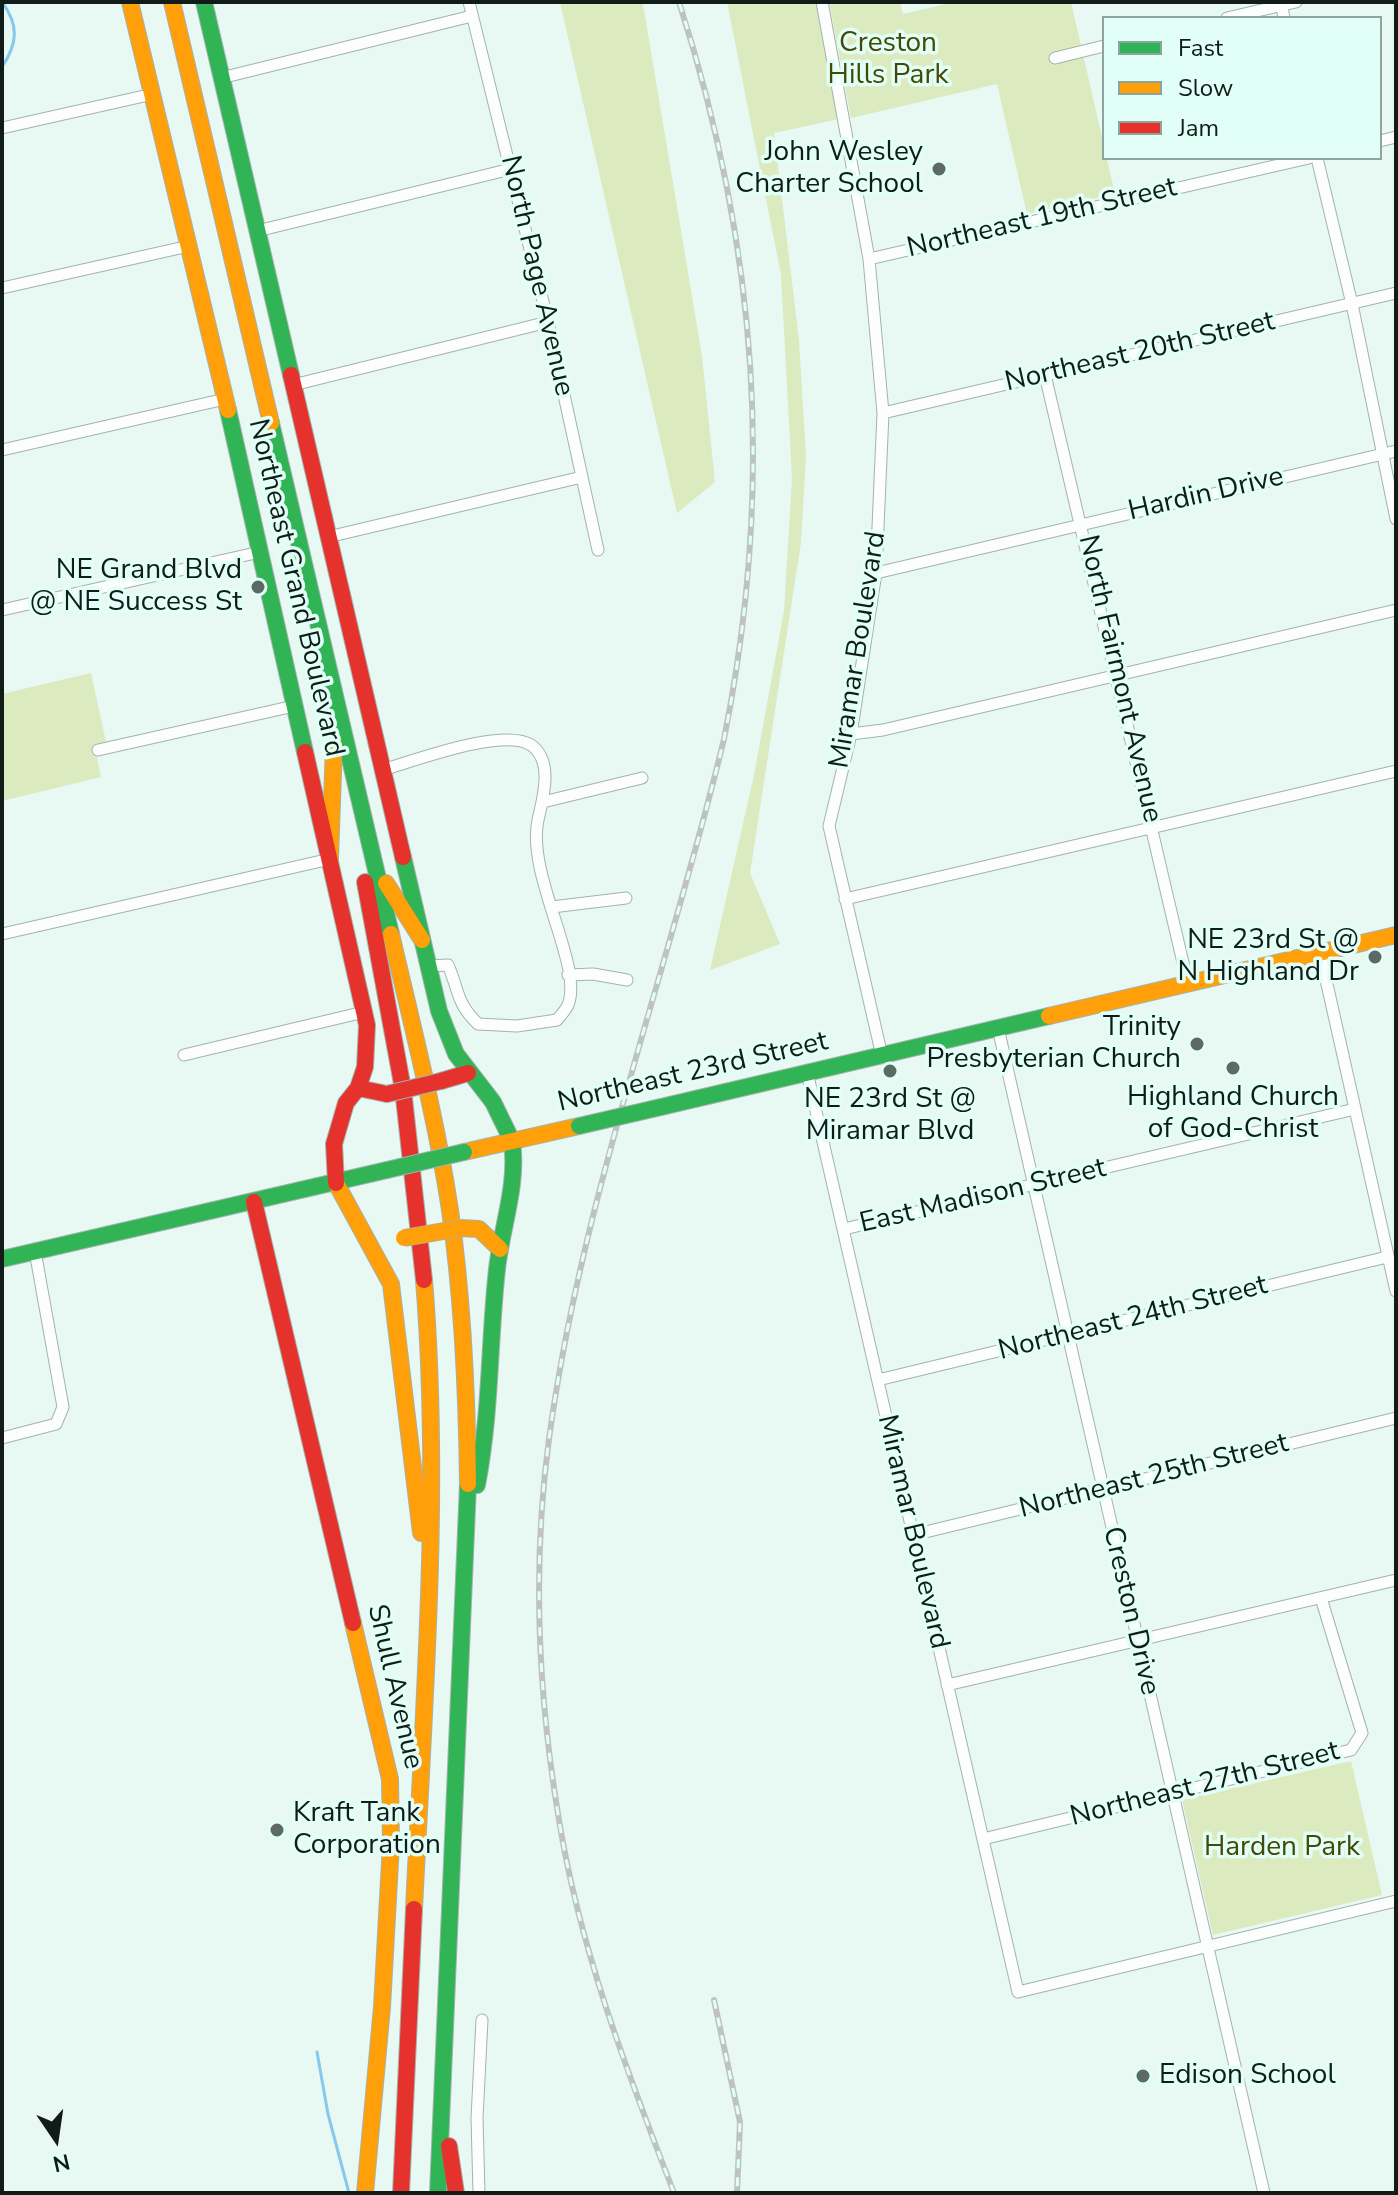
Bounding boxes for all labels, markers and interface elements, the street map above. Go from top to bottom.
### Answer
legend [1102,16,1382,160]
park label: Creston Hills Park [828,27,948,93]
text: Fast [1178,32,1223,64]
text: Slow [1178,72,1233,104]
text: Jam [1178,112,1219,144]
place label: John Wesley Charter School [735,136,923,202]
street label: North Page Avenue [492,153,580,399]
marker: John Wesley Charter School [930,160,948,178]
street label: Northeast 19th Street [904,172,1180,266]
street label: Northeast 20th Street [1002,306,1278,400]
street label: Northeast Grand Boulevard [240,416,350,760]
street label: Hardin Drive [1125,461,1287,529]
street label: Miramar Boulevard [824,529,894,771]
street label: North Fairmont Avenue [1070,532,1168,826]
place label: NE Grand Blvd @ NE Success St [30,554,242,620]
marker: NE Grand Blvd @ NE Success St [249,578,267,596]
place label: NE 23rd St @ N Highland Dr [1178,924,1359,990]
marker: NE 23rd St @ N Highland Dr [1366,948,1384,966]
place label: Trinity Presbyterian Church [926,1011,1181,1077]
street label: Northeast 23rd Street [555,1026,831,1120]
marker: Trinity Presbyterian Church [1188,1035,1206,1053]
marker: Highland Church of God-Christ [1224,1059,1242,1077]
marker: NE 23rd St @ Miramar Blvd [881,1062,899,1080]
place label: Highland Church of God-Christ [1127,1081,1339,1147]
place label: NE 23rd St @ Miramar Blvd [804,1083,976,1149]
street label: East Madison Street [857,1152,1109,1242]
street label: Northeast 24th Street [995,1269,1271,1369]
street label: Miramar Boulevard [869,1412,955,1652]
street label: Northeast 25th Street [1016,1427,1292,1527]
street label: Creston Drive [1094,1524,1166,1698]
street label: Shull Avenue [359,1601,429,1773]
street label: Northeast 27th Street [1067,1735,1343,1835]
place label: Kraft Tank Corporation [293,1797,441,1863]
marker: Kraft Tank Corporation [268,1821,286,1839]
park label: Harden Park [1204,1831,1360,1865]
place label: Edison School [1159,2059,1336,2093]
marker: Edison School [1134,2067,1152,2085]
north arrow [16,2099,96,2179]
text: N [50,2146,73,2179]

